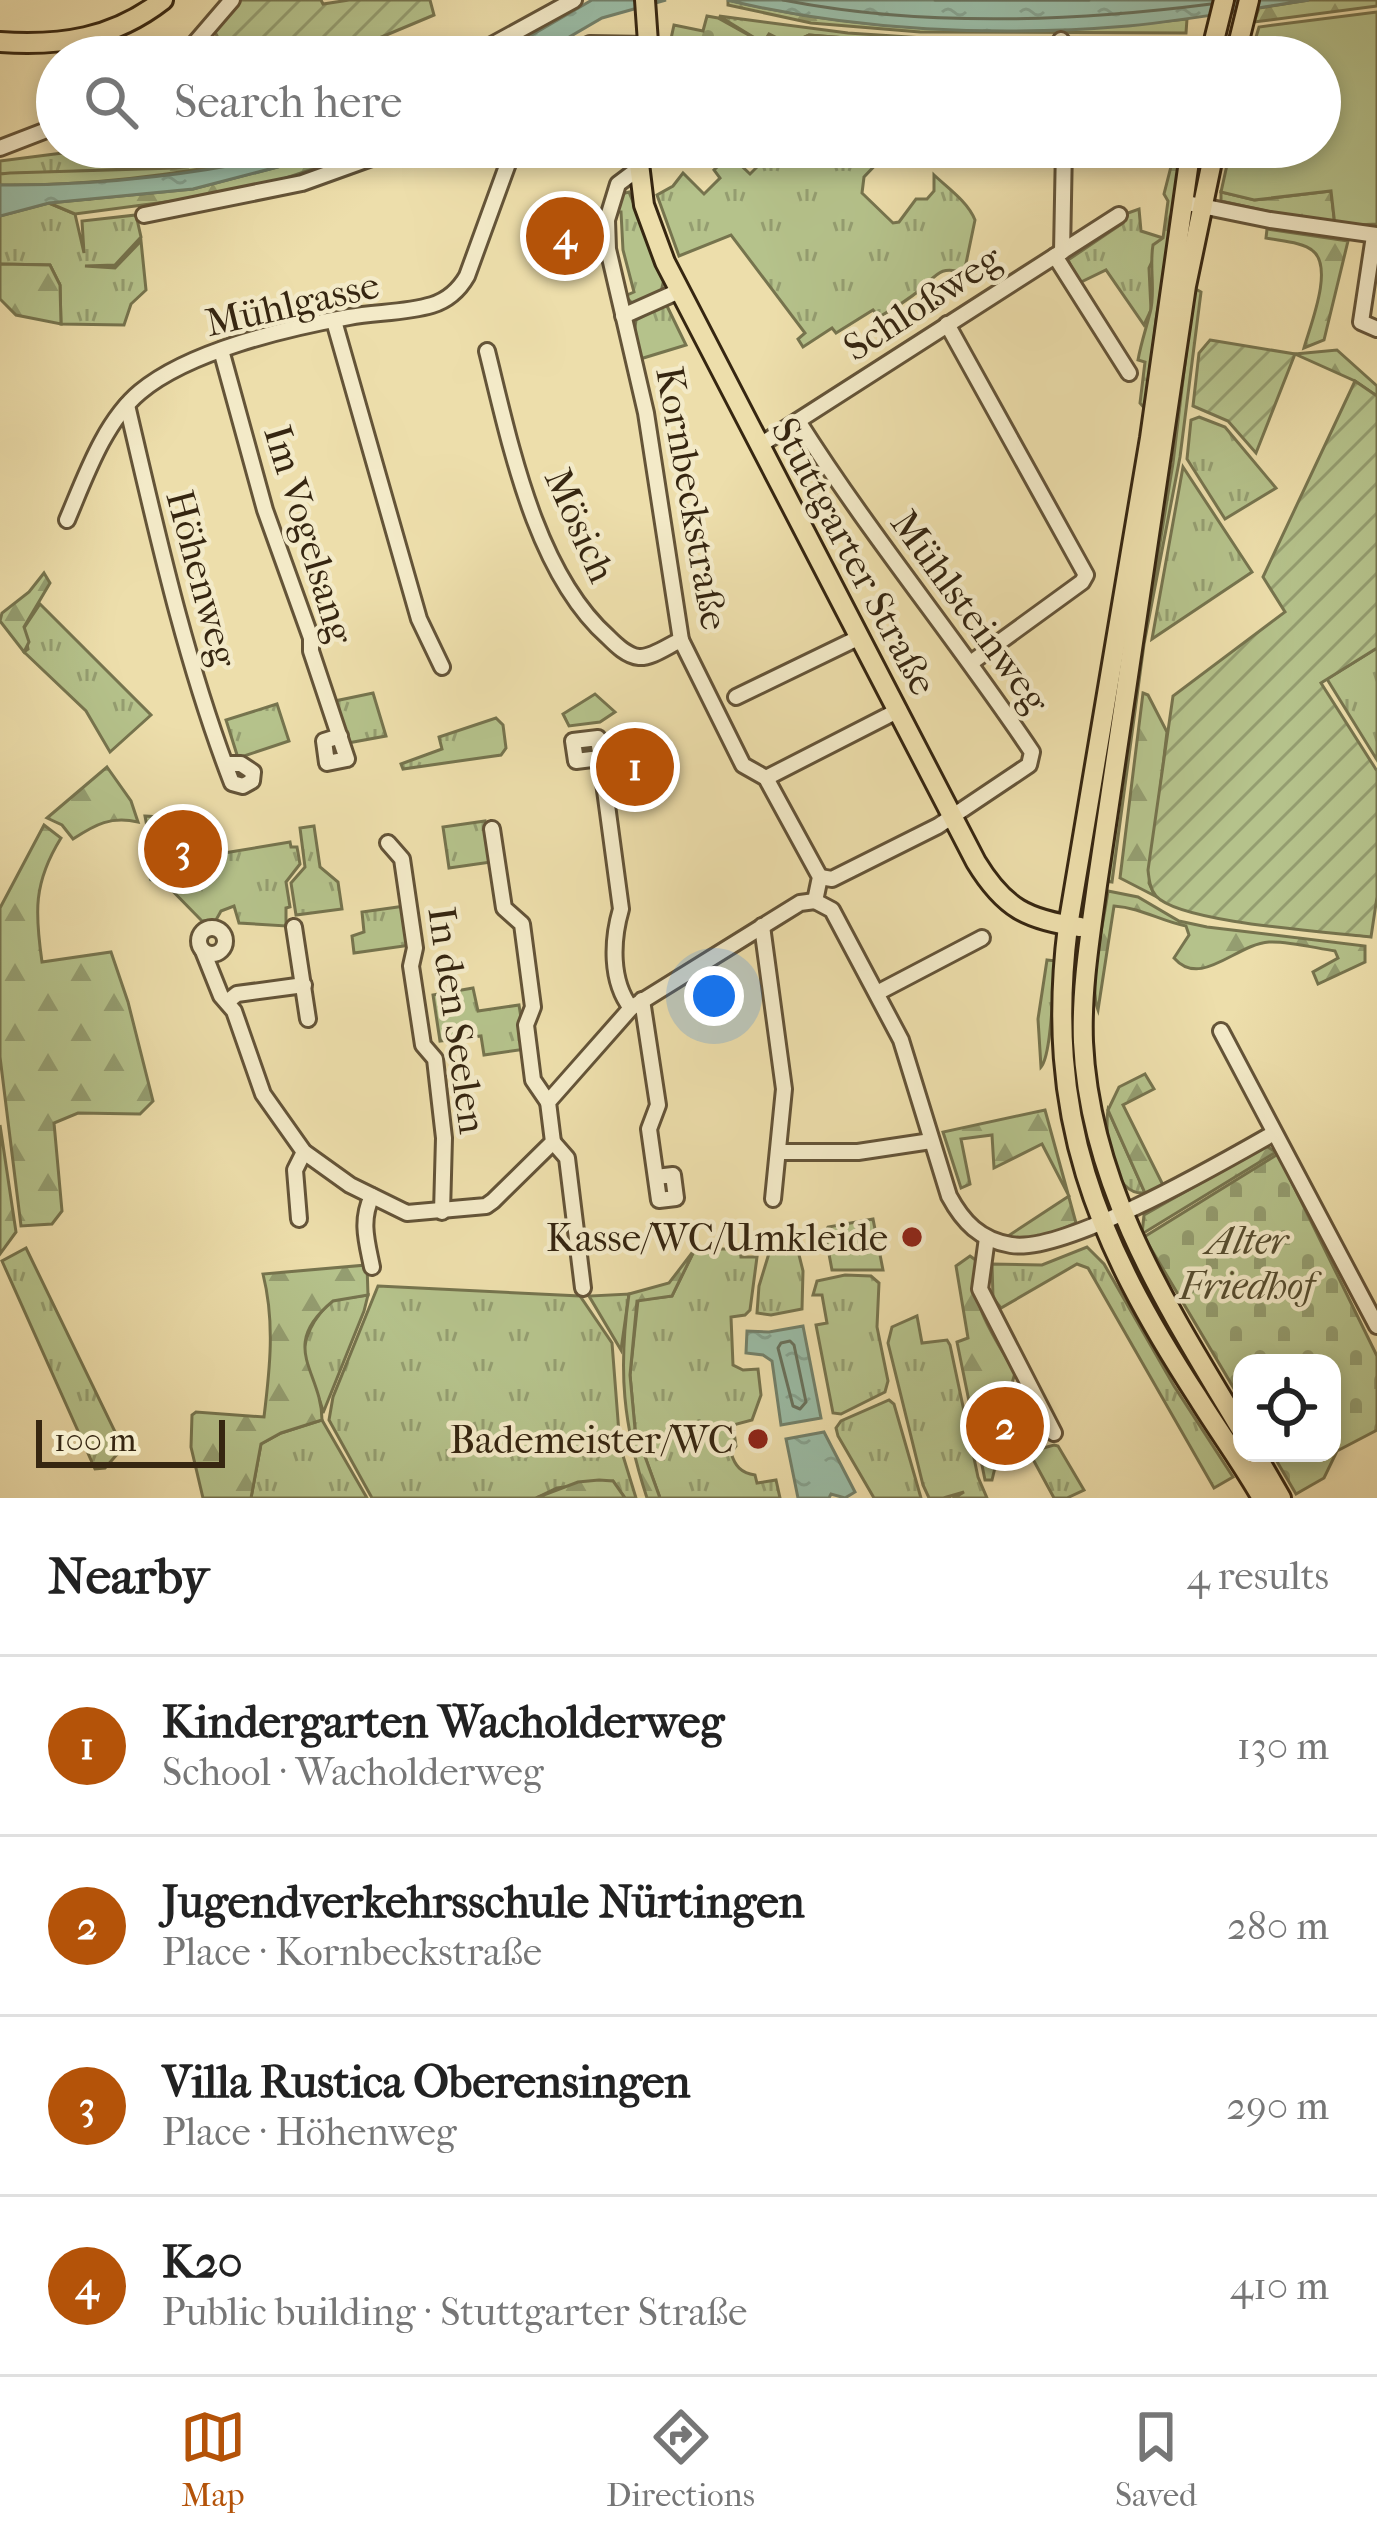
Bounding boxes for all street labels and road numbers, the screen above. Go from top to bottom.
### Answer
street label: Schloßweg [835,234,1011,371]
street label: Mühlgasse [201,262,384,346]
street label: Kornbeckstraße [646,363,738,633]
street label: Stuttgarter Straße [762,410,946,703]
street label: Im Vogelsang [254,420,364,650]
street label: Mösich [535,461,625,589]
street label: Höhenweg [156,485,248,673]
street label: Mühlsteinweg [881,501,1060,723]
street label: In den Seelen [418,904,496,1137]

